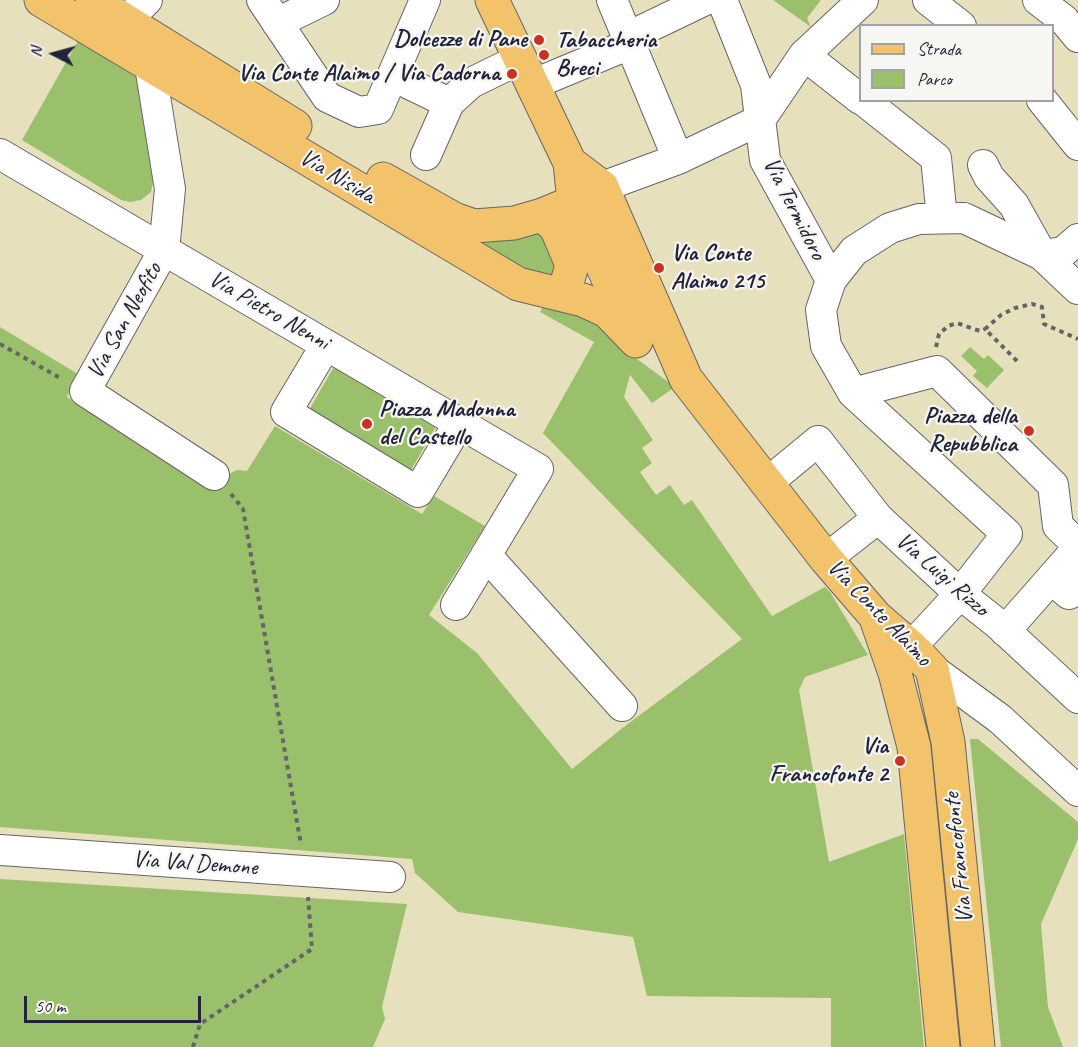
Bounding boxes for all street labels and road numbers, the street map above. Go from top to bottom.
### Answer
street label: Via Nisida [294,143,380,211]
street label: Via Termidoro [756,153,832,265]
street label: Via San Neofito [81,258,169,384]
street label: Via Pietro Nenni [203,265,335,357]
street label: Via Luigi Rizzo [889,527,995,623]
street label: Via Conte Alaimo [821,553,937,673]
street label: Via Francofonte [938,791,980,925]
street label: Via Val Demone [132,845,258,883]

